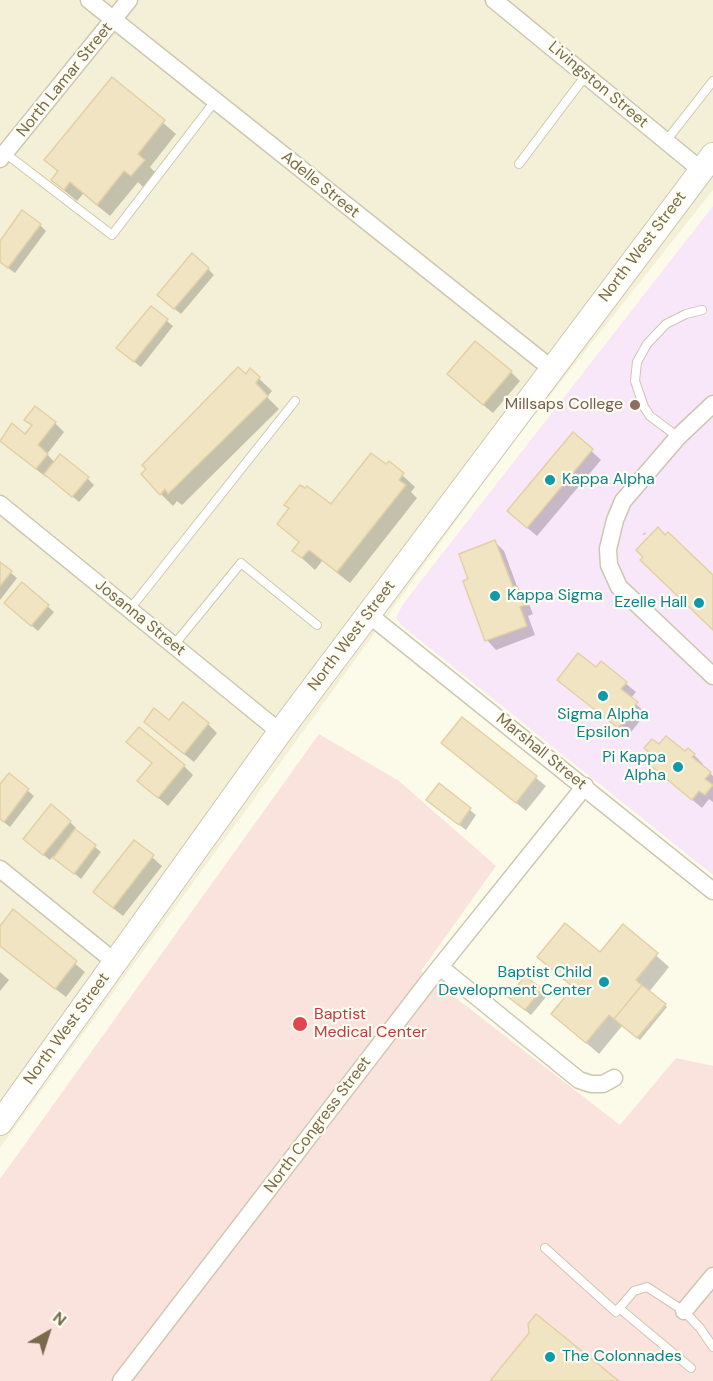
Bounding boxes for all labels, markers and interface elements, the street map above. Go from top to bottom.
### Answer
street label: North Lamar Street [13,19,117,141]
street label: Livingston Street [544,38,652,132]
street label: Adelle Street [277,148,363,222]
street label: North West Street [595,188,691,306]
place label: Millsaps College [505,395,623,415]
marker: Millsaps College [628,398,642,412]
place label: Kappa Alpha [562,470,655,490]
marker: Kappa Alpha [543,473,557,487]
street label: Josanna Street [91,576,189,660]
street label: North West Street [304,577,400,695]
place label: Kappa Sigma [507,586,603,606]
marker: Kappa Sigma [488,589,502,603]
place label: Ezelle Hall [614,593,687,613]
marker: Ezelle Hall [692,596,706,610]
marker: Sigma Alpha Epsilon [596,689,610,703]
place label: Sigma Alpha Epsilon [557,705,649,743]
street label: Marshall Street [492,710,590,794]
place label: Pi Kappa Alpha [602,748,666,786]
marker: Pi Kappa Alpha [671,760,685,774]
place label: Baptist Child Development Center [438,963,592,1001]
street label: North West Street [20,969,114,1089]
marker: Baptist Child Development Center [597,975,611,989]
place label: Baptist Medical Center [314,1005,427,1043]
marker: Baptist Medical Center [291,1015,309,1033]
street label: North Congress Street [260,1053,376,1197]
north arrow [18,1303,78,1363]
text: N [48,1307,71,1330]
place label: The Colonnades [562,1347,682,1367]
marker: The Colonnades [543,1350,557,1364]

